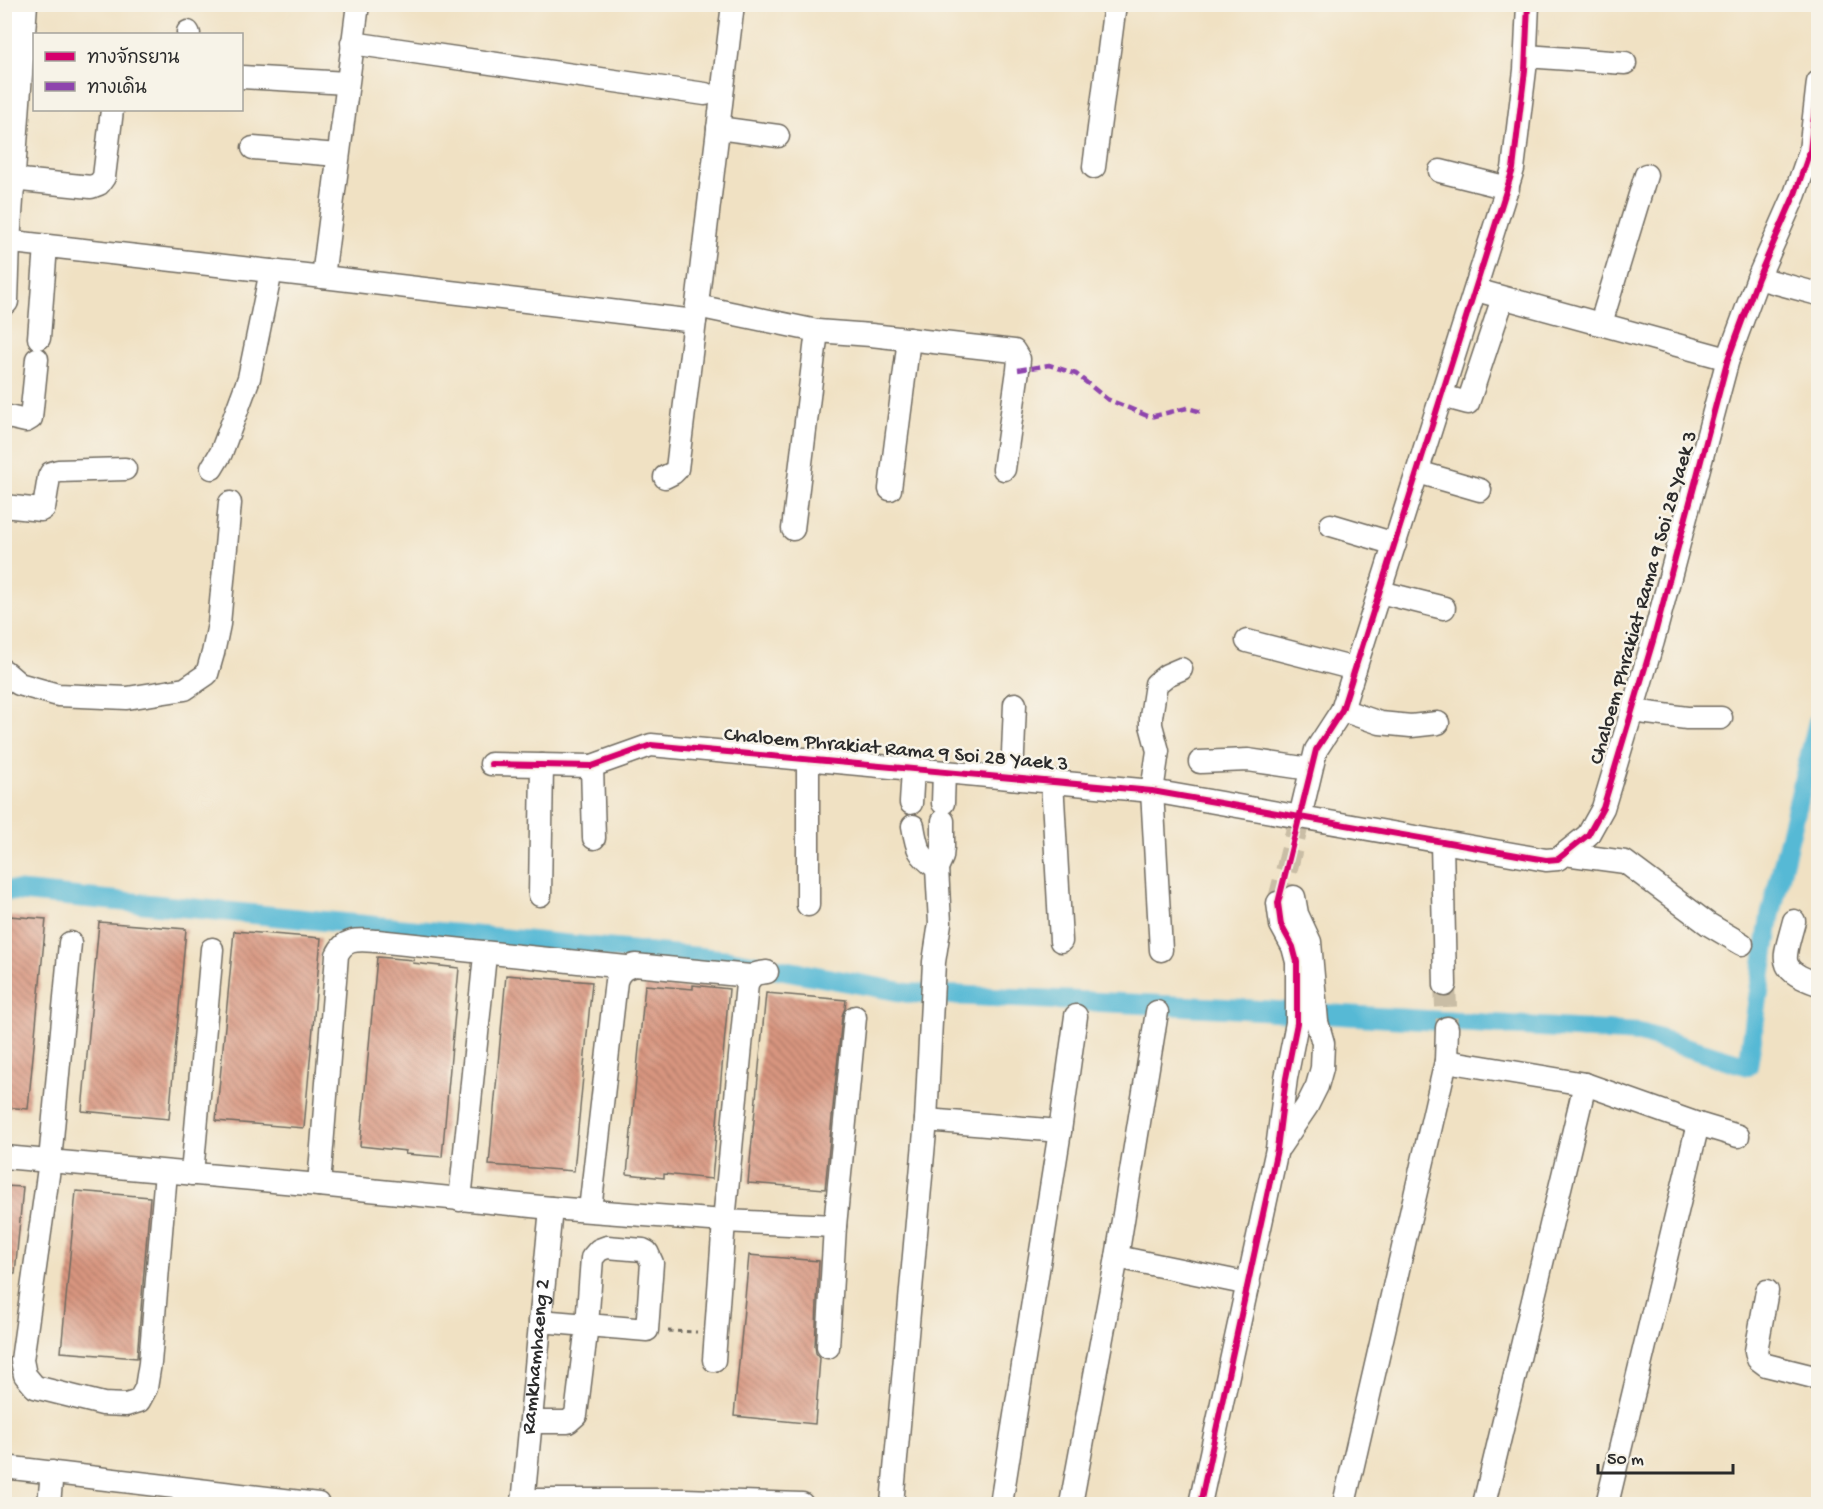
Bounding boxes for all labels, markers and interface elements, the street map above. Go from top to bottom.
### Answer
legend [33,33,243,111]
text: ทางจักรยาน [87,46,179,70]
text: ทางเดิน [87,76,147,100]
street label: Chaloem Phrakiat Rama 9 Soi 28 Yaek 3 [1585,428,1705,768]
street label: Chaloem Phrakiat Rama 9 Soi 28 Yaek 3 [723,723,1069,779]
street label: Ramkhamhaeng 2 [517,1278,557,1435]
scale bar [1598,1437,1733,1475]
text: 50 m [1607,1450,1644,1471]

